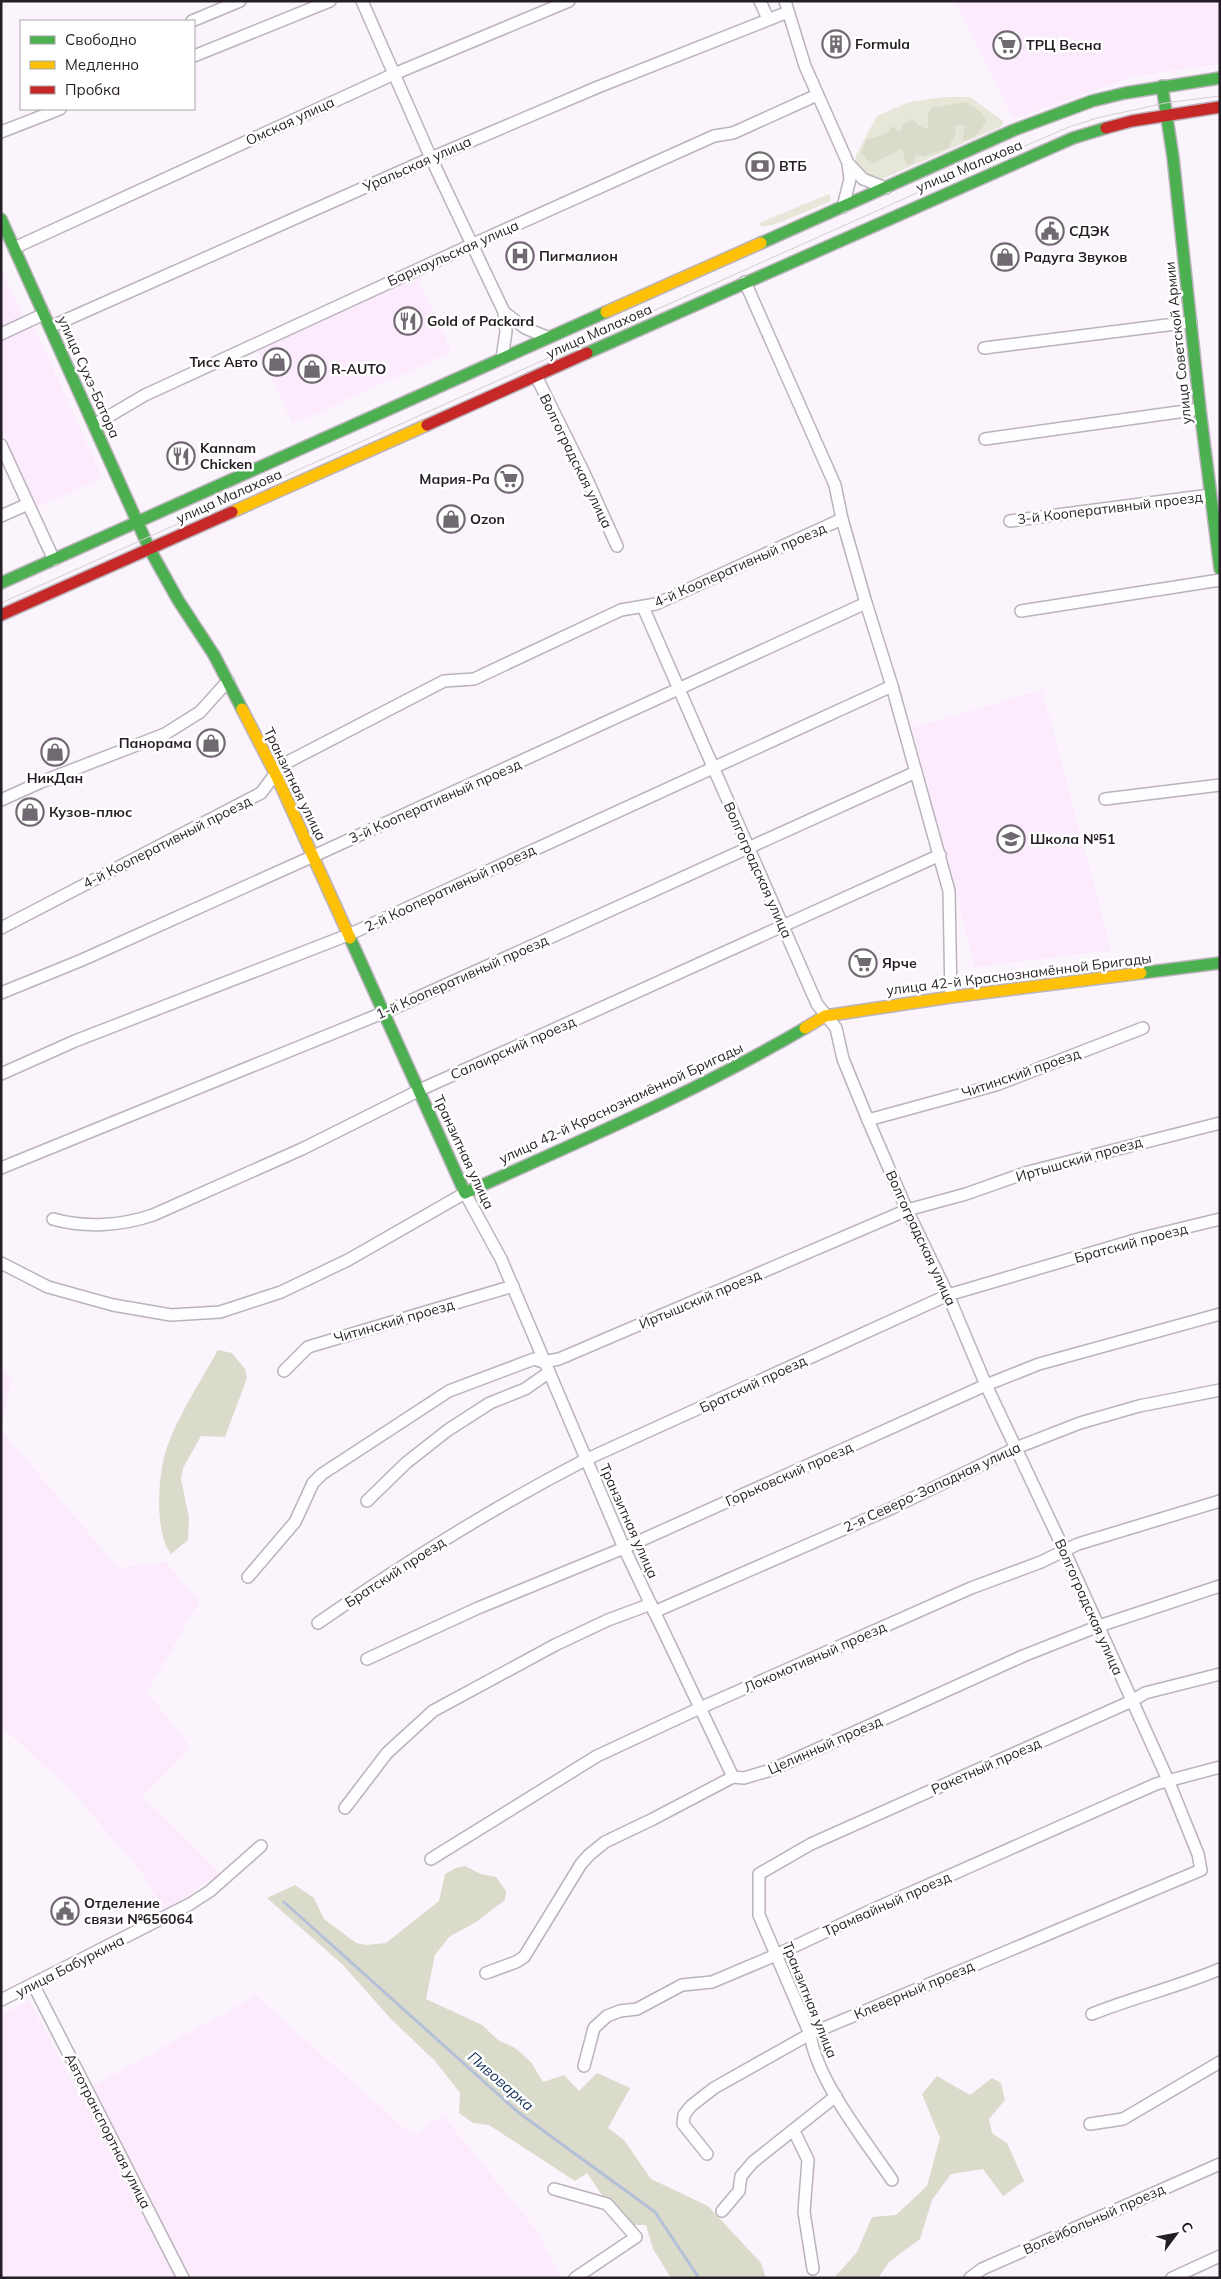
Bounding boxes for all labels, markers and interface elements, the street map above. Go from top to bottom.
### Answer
legend [20,20,195,110]
building icon: Formula [821,29,851,59]
text: Свободно [65,30,137,49]
supermarket icon: ТРЦ Весна [992,30,1022,60]
place label: Formula [855,35,910,53]
place label: ТРЦ Весна [1026,36,1102,54]
text: Медленно [65,55,139,74]
text: Пробка [65,80,120,99]
street label: Омская улица [243,93,337,149]
street label: Уральская улица [359,132,474,196]
street label: улица Малахова [913,135,1025,197]
bank icon: ВТБ [745,151,775,181]
place label: ВТБ [779,157,807,175]
street label: Барнаульская улица [385,216,521,290]
public building icon: СДЭК [1035,216,1065,246]
place label: СДЭК [1069,222,1110,240]
hospital icon: Пигмалион [505,241,535,271]
shop icon: Радуга Звуков [990,242,1020,272]
place label: Пигмалион [539,247,618,265]
place label: Радуга Звуков [1024,248,1127,266]
street label: улица Советской Армии [1161,261,1195,425]
street label: улица Малахова [543,300,655,362]
restaurant icon: Gold of Packard [393,306,423,336]
place label: Gold of Packard [427,312,534,330]
street label: улица Сухэ-Батора [54,313,124,441]
shop icon: Тисс Авто [262,347,292,377]
place label: Тисс Авто [190,353,258,371]
shop icon: R-AUTO [297,354,327,384]
place label: R-AUTO [331,360,386,378]
street label: Волгоградская улица [536,391,616,531]
place label: Kannam Chicken [200,439,256,473]
restaurant icon: Kannam Chicken [166,441,196,471]
supermarket icon: Мария-Ра [494,464,524,494]
street label: улица Малахова [173,465,285,527]
place label: Мария-Ра [419,470,490,488]
street label: 3-й Кооперативный проезд [1016,488,1204,528]
shop icon: Ozon [436,504,466,534]
place label: Ozon [470,510,505,528]
street label: 4-й Кооперативный проезд [651,519,829,611]
street label: Транзитная улица [260,724,330,844]
shop icon: Панорама [196,728,226,758]
place label: Панорама [119,734,192,752]
shop icon: НикДан [40,737,70,767]
street label: 3-й Кооперативный проезд [346,755,524,847]
place label: НикДан [27,769,83,787]
street label: 4-й Кооперативный проезд [80,791,255,892]
shop icon: Кузов-плюс [15,797,45,827]
street label: Волгоградская улица [720,799,796,941]
place label: Кузов-плюс [49,803,132,821]
school or university icon: Школа №51 [996,824,1026,854]
place label: Школа №51 [1030,830,1115,848]
street label: 2-й Кооперативный проезд [362,840,539,936]
street label: 1-й Кооперативный проезд [373,931,551,1023]
supermarket icon: Ярче [848,948,878,978]
street label: улица 42-й Краснознамённой Бригады [885,949,1153,999]
place label: Ярче [882,954,917,972]
street label: Салаирский проезд [448,1012,579,1084]
street label: улица 42-й Краснознамённой Бригады [496,1038,746,1168]
street label: Читинский проезд [959,1044,1083,1102]
street label: Транзитная улица [430,1092,498,1212]
street label: Иртышский проезд [1014,1132,1145,1186]
street label: Волгоградская улица [882,1167,960,1309]
street label: Братский проезд [1072,1219,1190,1267]
street label: Иртышский проезд [636,1265,764,1333]
street label: Читинский проезд [332,1295,457,1347]
street label: Братский проезд [696,1351,810,1417]
street label: Горьковский проезд [723,1438,856,1510]
street label: 2-я Северо-Западная улица [841,1438,1023,1536]
street label: Транзитная улица [596,1461,662,1581]
street label: Братский проезд [341,1533,449,1611]
street label: Волгоградская улица [1051,1536,1127,1678]
street label: Локомотивный проезд [741,1617,889,1697]
street label: Целинный проезд [765,1712,885,1778]
street label: Ракетный проезд [928,1733,1044,1798]
street label: Трамвайный проезд [820,1868,954,1940]
place label: Отделение связи №656064 [84,1894,194,1928]
public building icon: Отделение связи №656064 [50,1896,80,1926]
street label: улица Бабуркина [13,1931,127,2001]
street label: Транзитная улица [778,1939,842,2061]
street label: Клеверный проезд [851,1956,977,2023]
water label: Пивоварка [464,2047,538,2115]
street label: Автотранспортная улица [61,2050,155,2212]
street label: Волейбольный проезд [1020,2179,1168,2258]
north arrow [1151,2209,1201,2259]
text: С [1177,2218,1197,2236]

